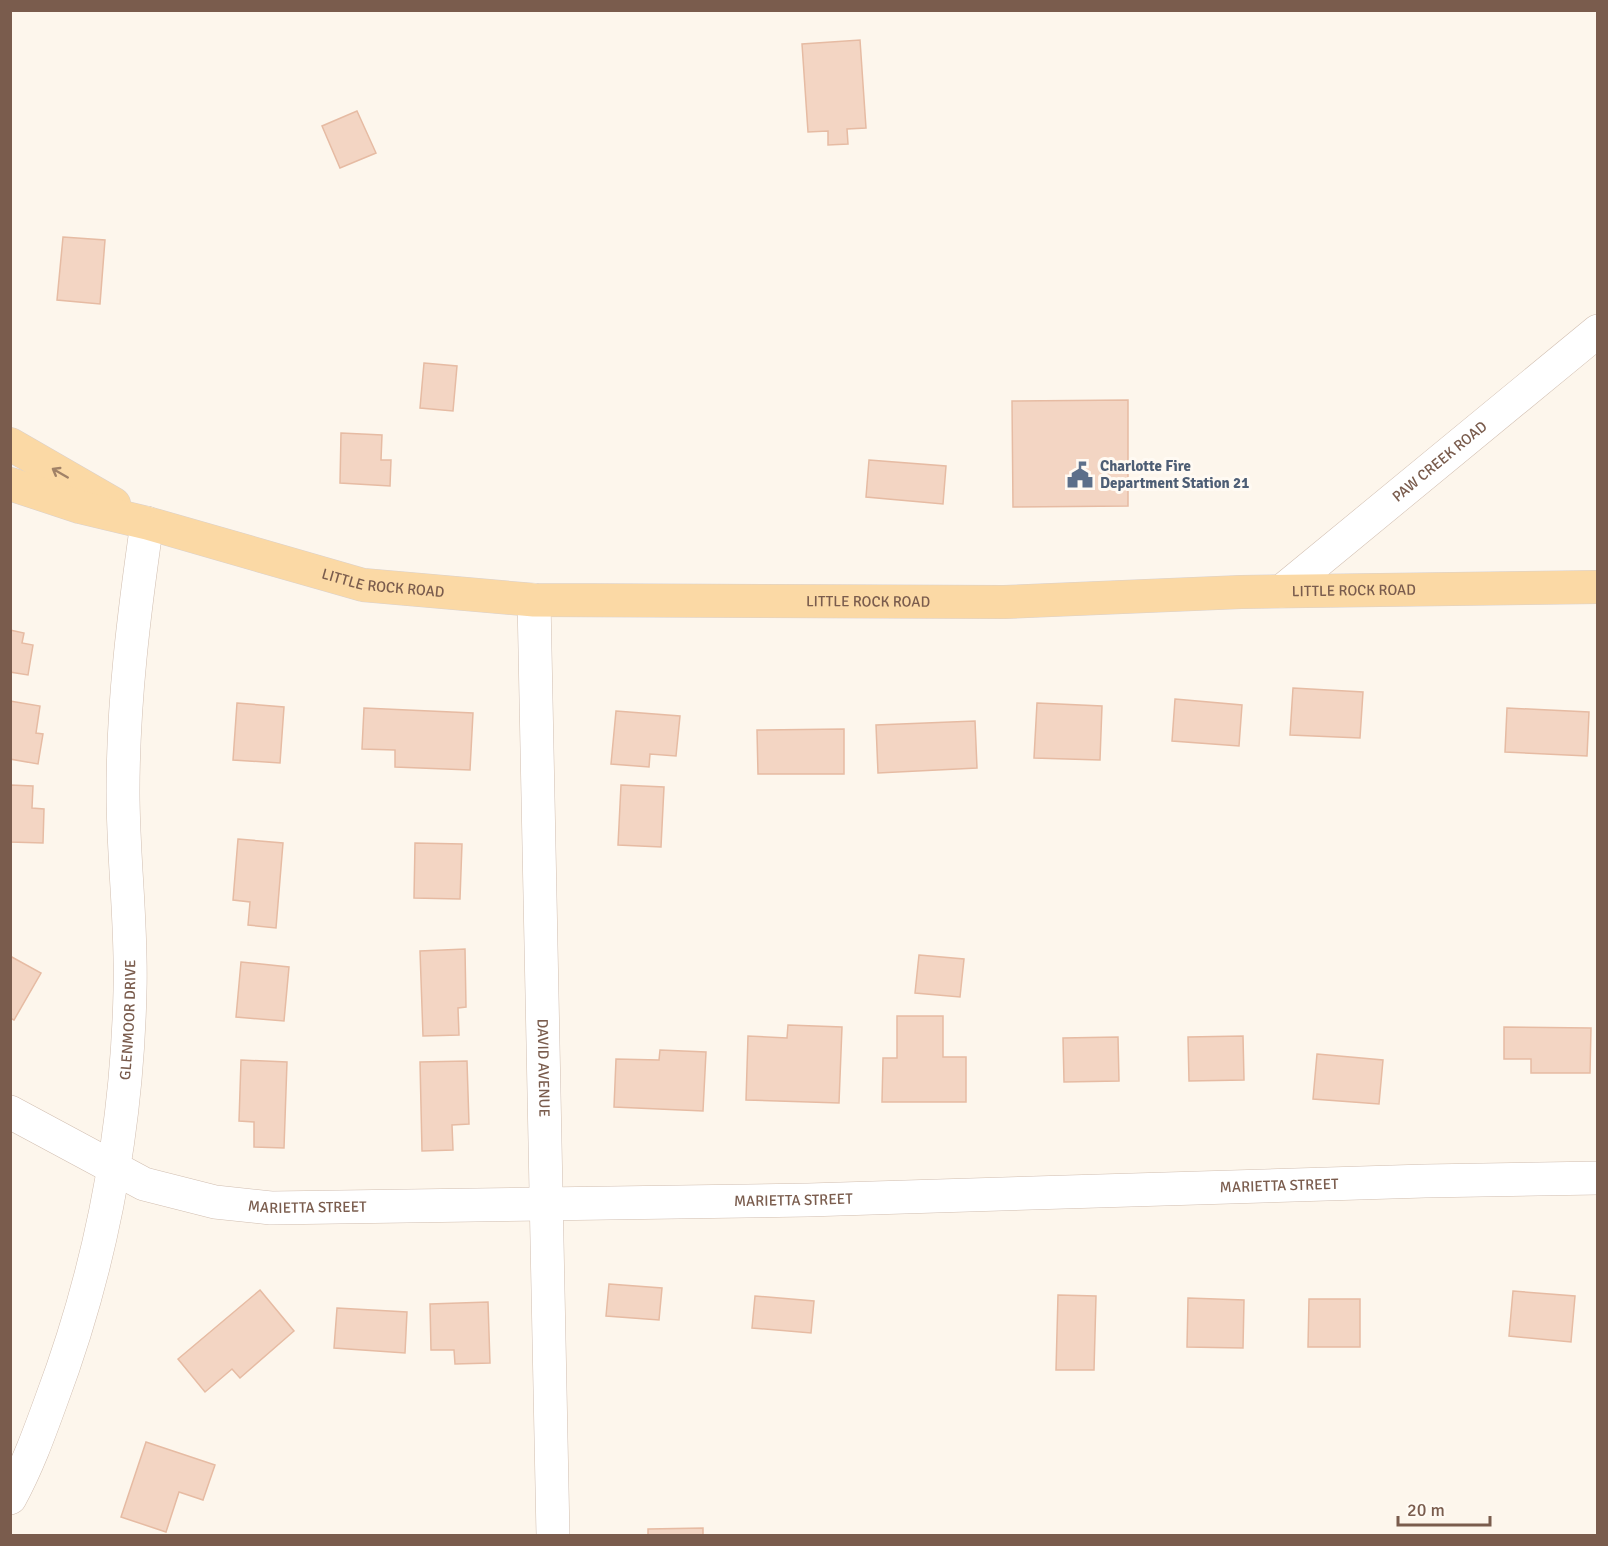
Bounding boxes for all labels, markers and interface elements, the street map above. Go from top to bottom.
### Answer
street label: PAW CREEK ROAD [1389,417,1490,506]
place label: Charlotte Fire Department Station 21 [1100,457,1249,492]
public building icon: Charlotte Fire Department Station 21 [1065,460,1095,490]
one-way arrow [52,466,69,478]
street label: LITTLE ROCK ROAD [320,565,445,601]
street label: LITTLE ROCK ROAD [1292,581,1416,600]
street label: LITTLE ROCK ROAD [806,592,930,611]
street label: GLENMOOR DRIVE [116,960,139,1081]
street label: DAVID AVENUE [534,1019,553,1117]
street label: MARIETTA STREET [1219,1175,1339,1196]
street label: MARIETTA STREET [734,1190,854,1210]
street label: MARIETTA STREET [247,1197,367,1217]
scale bar [1398,1489,1490,1527]
text: 20 m [1407,1499,1445,1521]

